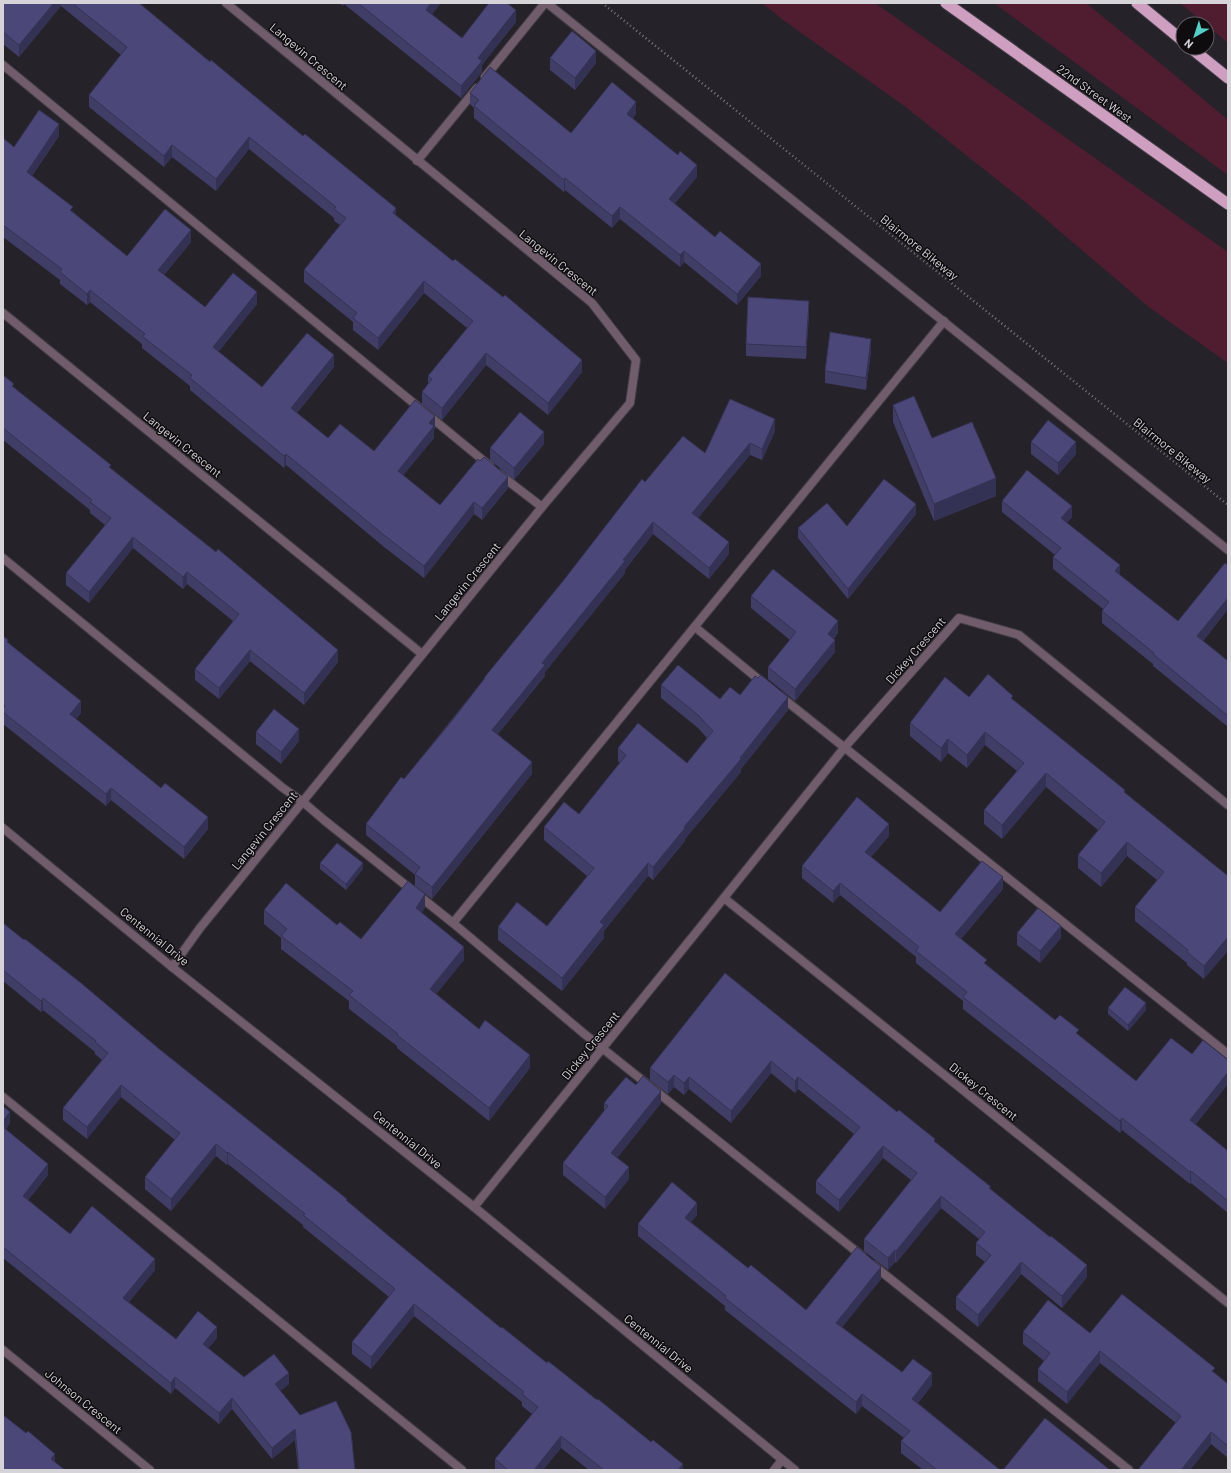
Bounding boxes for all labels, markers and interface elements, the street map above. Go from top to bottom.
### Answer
north arrow [1175,16,1215,56]
street label: Langevin Crescent [267,20,351,92]
text: N [1181,37,1195,52]
street label: 22nd Street West [1055,61,1135,125]
street label: Blairmore Bikeway [878,211,962,283]
street label: Langevin Crescent [517,226,601,298]
street label: Langevin Crescent [141,408,225,480]
street label: Blairmore Bikeway [1131,414,1215,486]
street label: Langevin Crescent [431,539,503,623]
street label: Dickey Crescent [882,614,948,686]
street label: Langevin Crescent [228,788,300,872]
street label: Centennial Drive [118,904,192,968]
street label: Dickey Crescent [558,1008,622,1082]
street label: Dickey Crescent [947,1059,1021,1123]
street label: Centennial Drive [371,1107,445,1171]
street label: Centennial Drive [622,1311,696,1375]
street label: Johnson Crescent [43,1366,125,1436]

